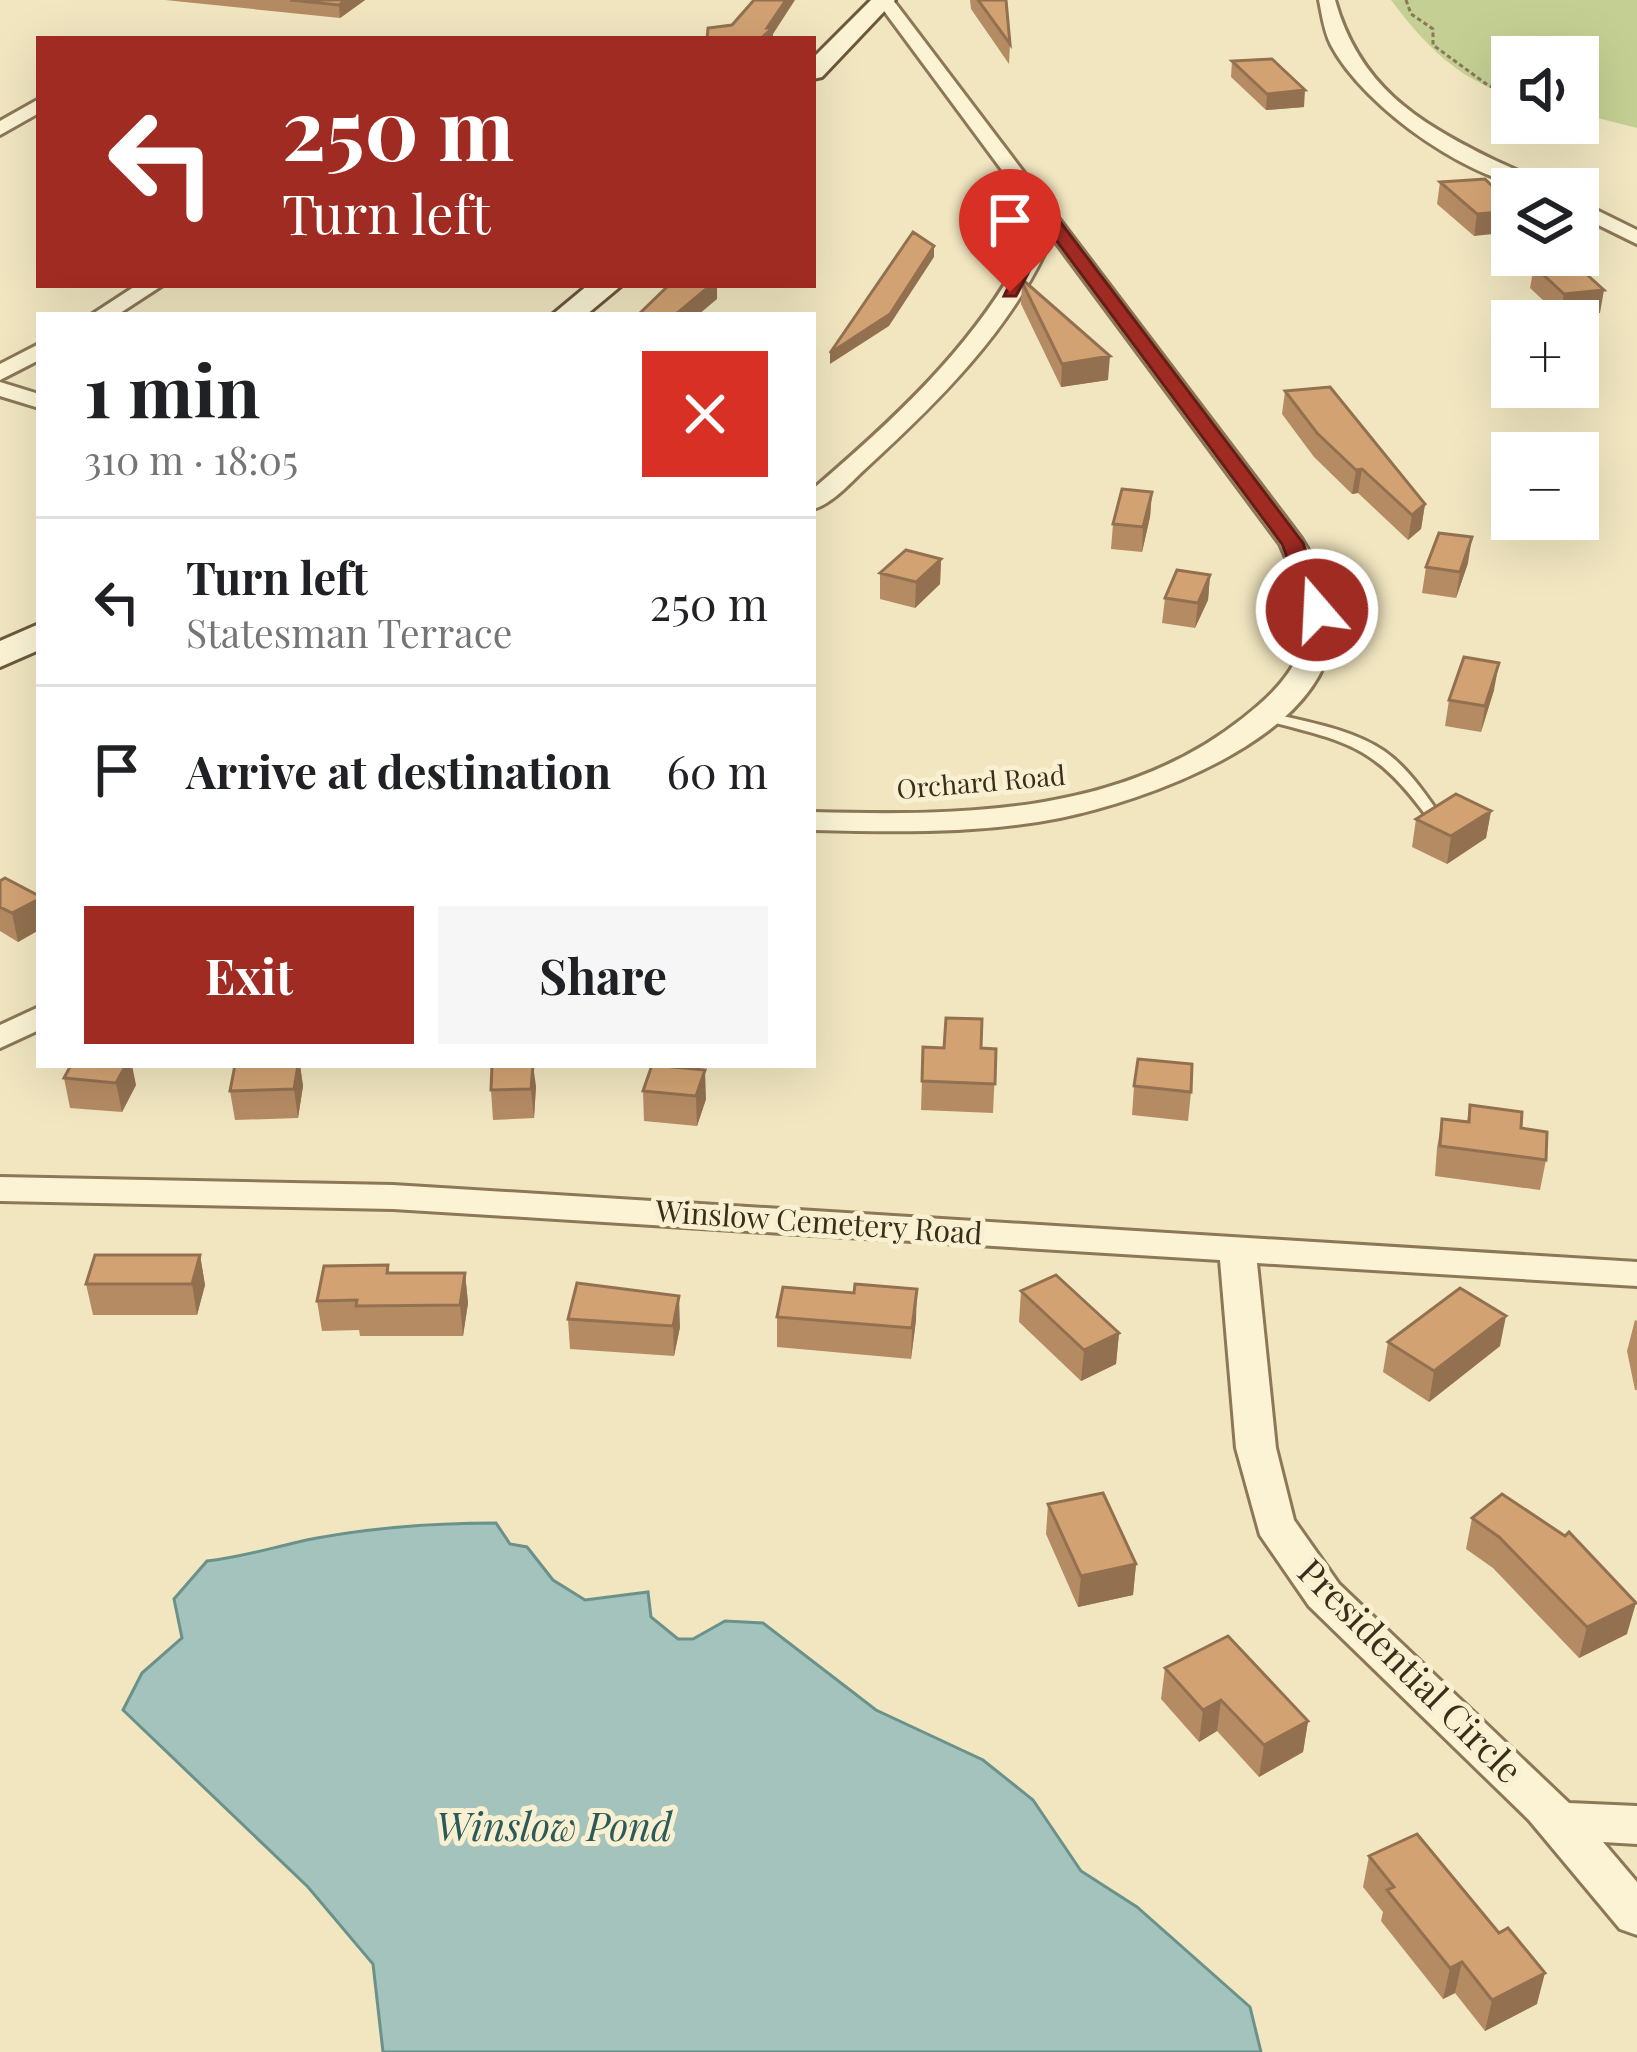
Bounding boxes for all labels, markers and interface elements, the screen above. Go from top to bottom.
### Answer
map controls [1491,36,1599,540]
button: sound [1491,36,1599,144]
text: 250 m [282,70,514,182]
icon: left [84,84,240,240]
button: layers [1491,168,1599,276]
pin [959,169,1061,292]
text: Turn left [282,177,491,249]
icon: arrive [977,187,1043,253]
button: + [1491,300,1599,408]
text: 1 min [84,340,260,436]
button: close [642,351,768,477]
button: − [1491,432,1599,540]
text: 310 m · 18:05 [84,433,298,485]
text: Turn left [186,546,368,606]
position arrow [1254,547,1380,673]
icon: left [84,569,150,635]
text: 250 m [650,572,768,632]
text: Statesman Terrace [186,606,512,658]
icon: arrive [84,737,150,803]
text: Arrive at destination [186,740,611,800]
text: 60 m [667,740,768,800]
street label: Orchard Road [895,756,1067,806]
button: Exit [84,906,414,1044]
button: Share [438,906,768,1044]
street label: Winslow Cemetery Road [653,1190,984,1252]
street label: Presidential Circle [1289,1547,1534,1792]
water label: Winslow Pond [436,1799,674,1851]

